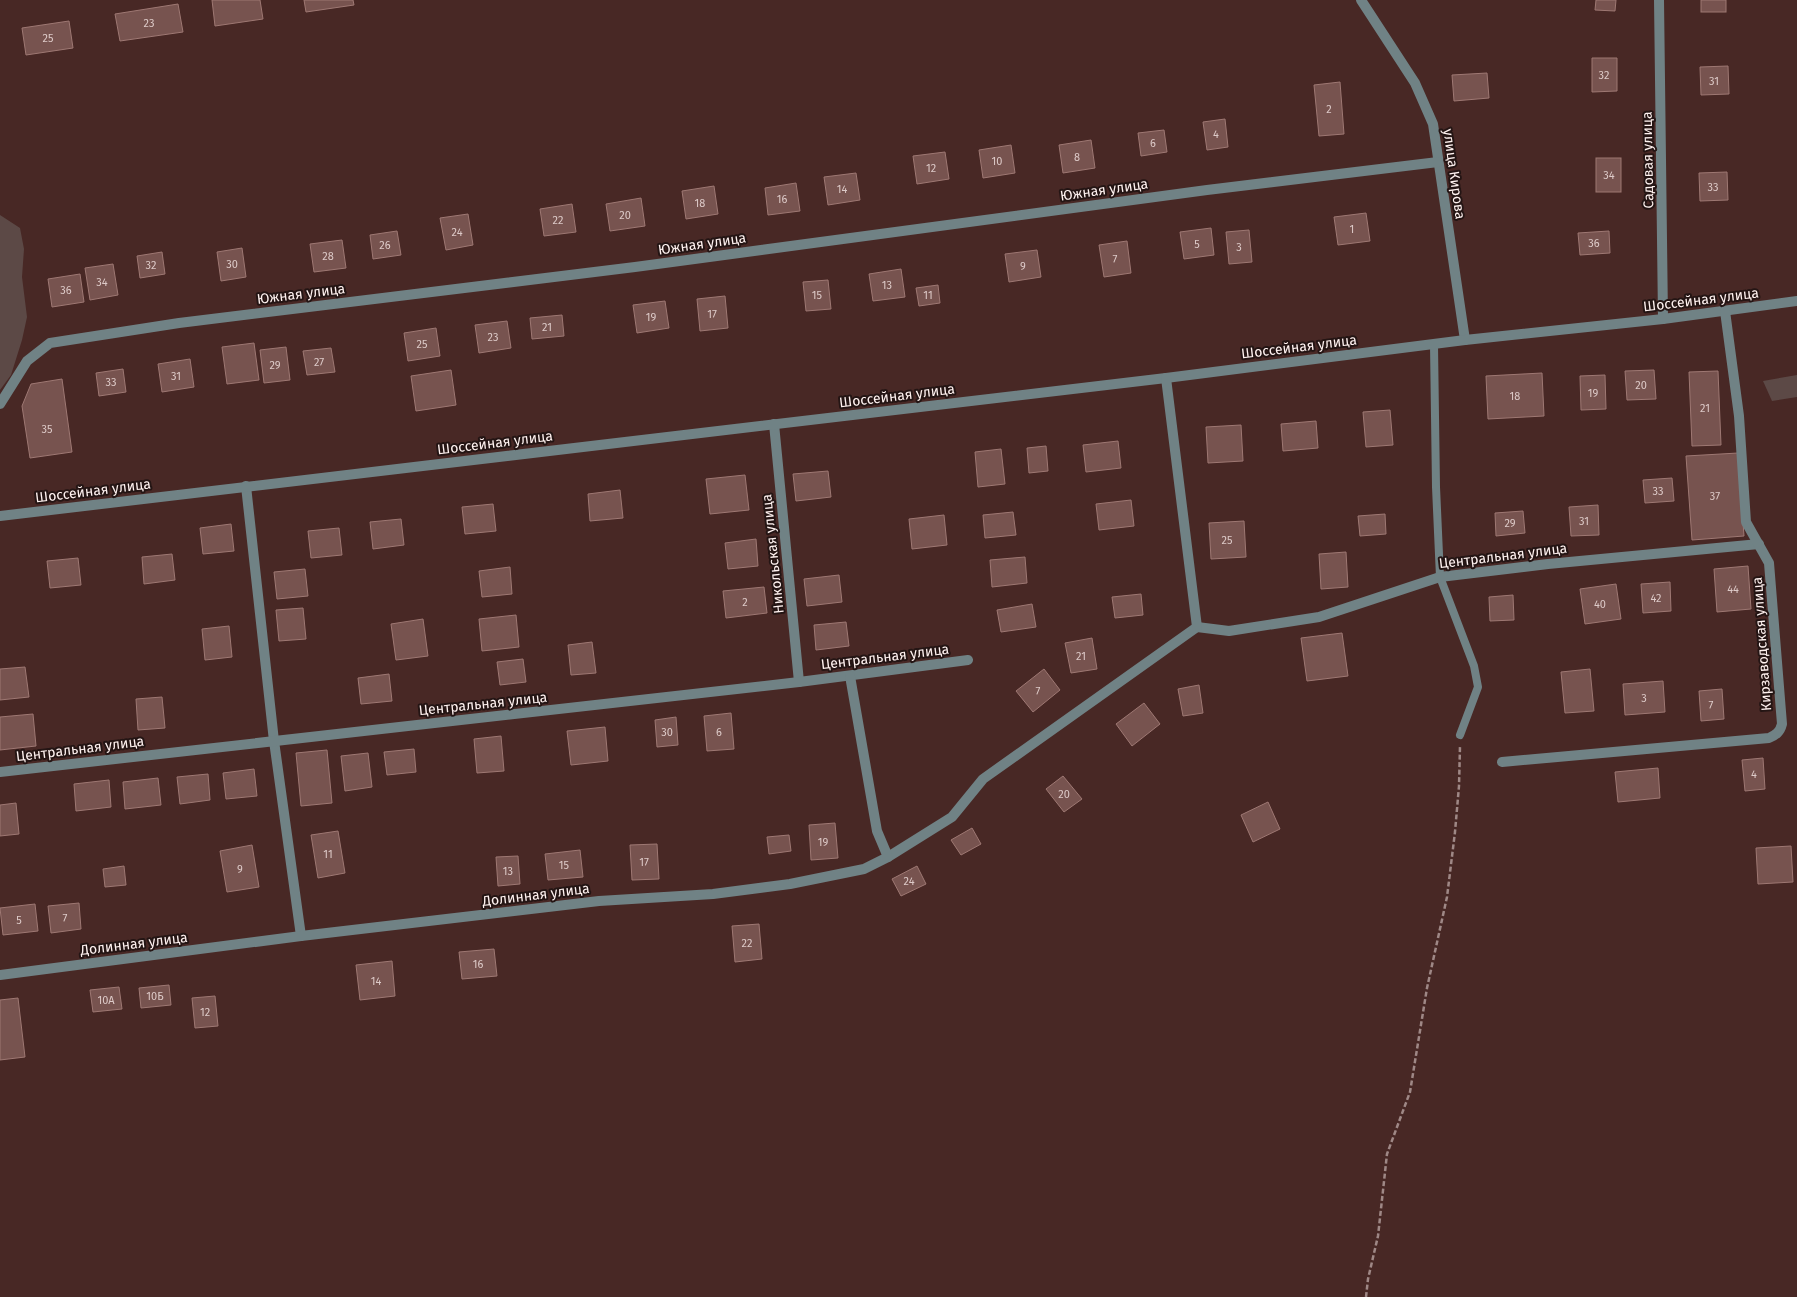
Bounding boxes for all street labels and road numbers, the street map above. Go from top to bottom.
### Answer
street label: Садовая улица [1639,111,1657,209]
street label: улица Кирова [1439,128,1469,220]
street label: Южная улица [1059,175,1149,205]
street label: Южная улица [657,229,747,259]
street label: Южная улица [256,280,346,308]
street label: Шоссейная улица [1642,284,1760,316]
street label: Шоссейная улица [1240,331,1358,363]
street label: Шоссейная улица [838,380,956,412]
street label: Шоссейная улица [436,427,554,459]
street label: Шоссейная улица [34,475,152,507]
street label: Никольская улица [758,493,788,615]
street label: Центральная улица [1438,540,1568,572]
street label: Кирзаводская улица [1749,576,1775,712]
street label: Центральная улица [820,641,950,673]
street label: Центральная улица [418,689,548,719]
street label: Центральная улица [15,733,145,765]
street label: Долинная улица [481,880,590,910]
street label: Долинная улица [79,929,188,959]

